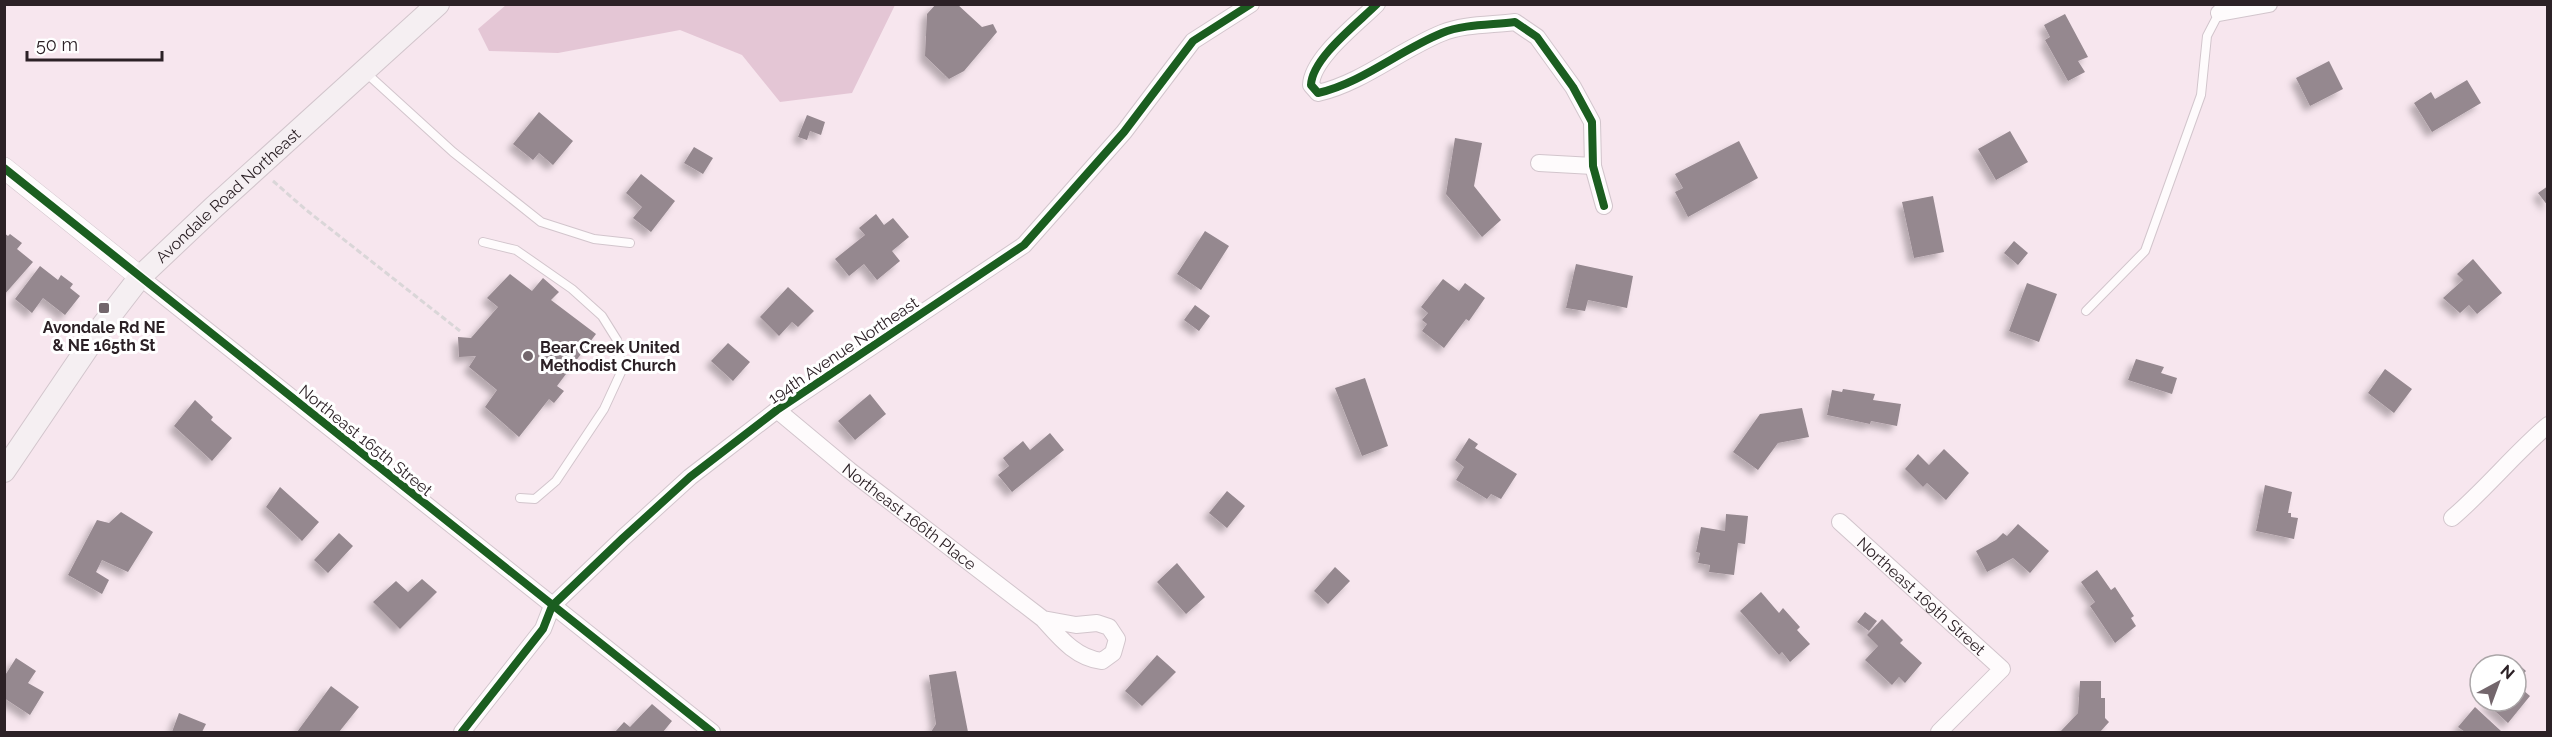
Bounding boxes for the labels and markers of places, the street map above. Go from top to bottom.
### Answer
marker: Avondale Rd NE & NE 165th St [97,301,111,315]
place label: Avondale Rd NE & NE 165th St [43,318,166,355]
place label: Bear Creek United Methodist Church [540,338,680,375]
marker: Bear Creek United Methodist Church [521,349,535,363]

